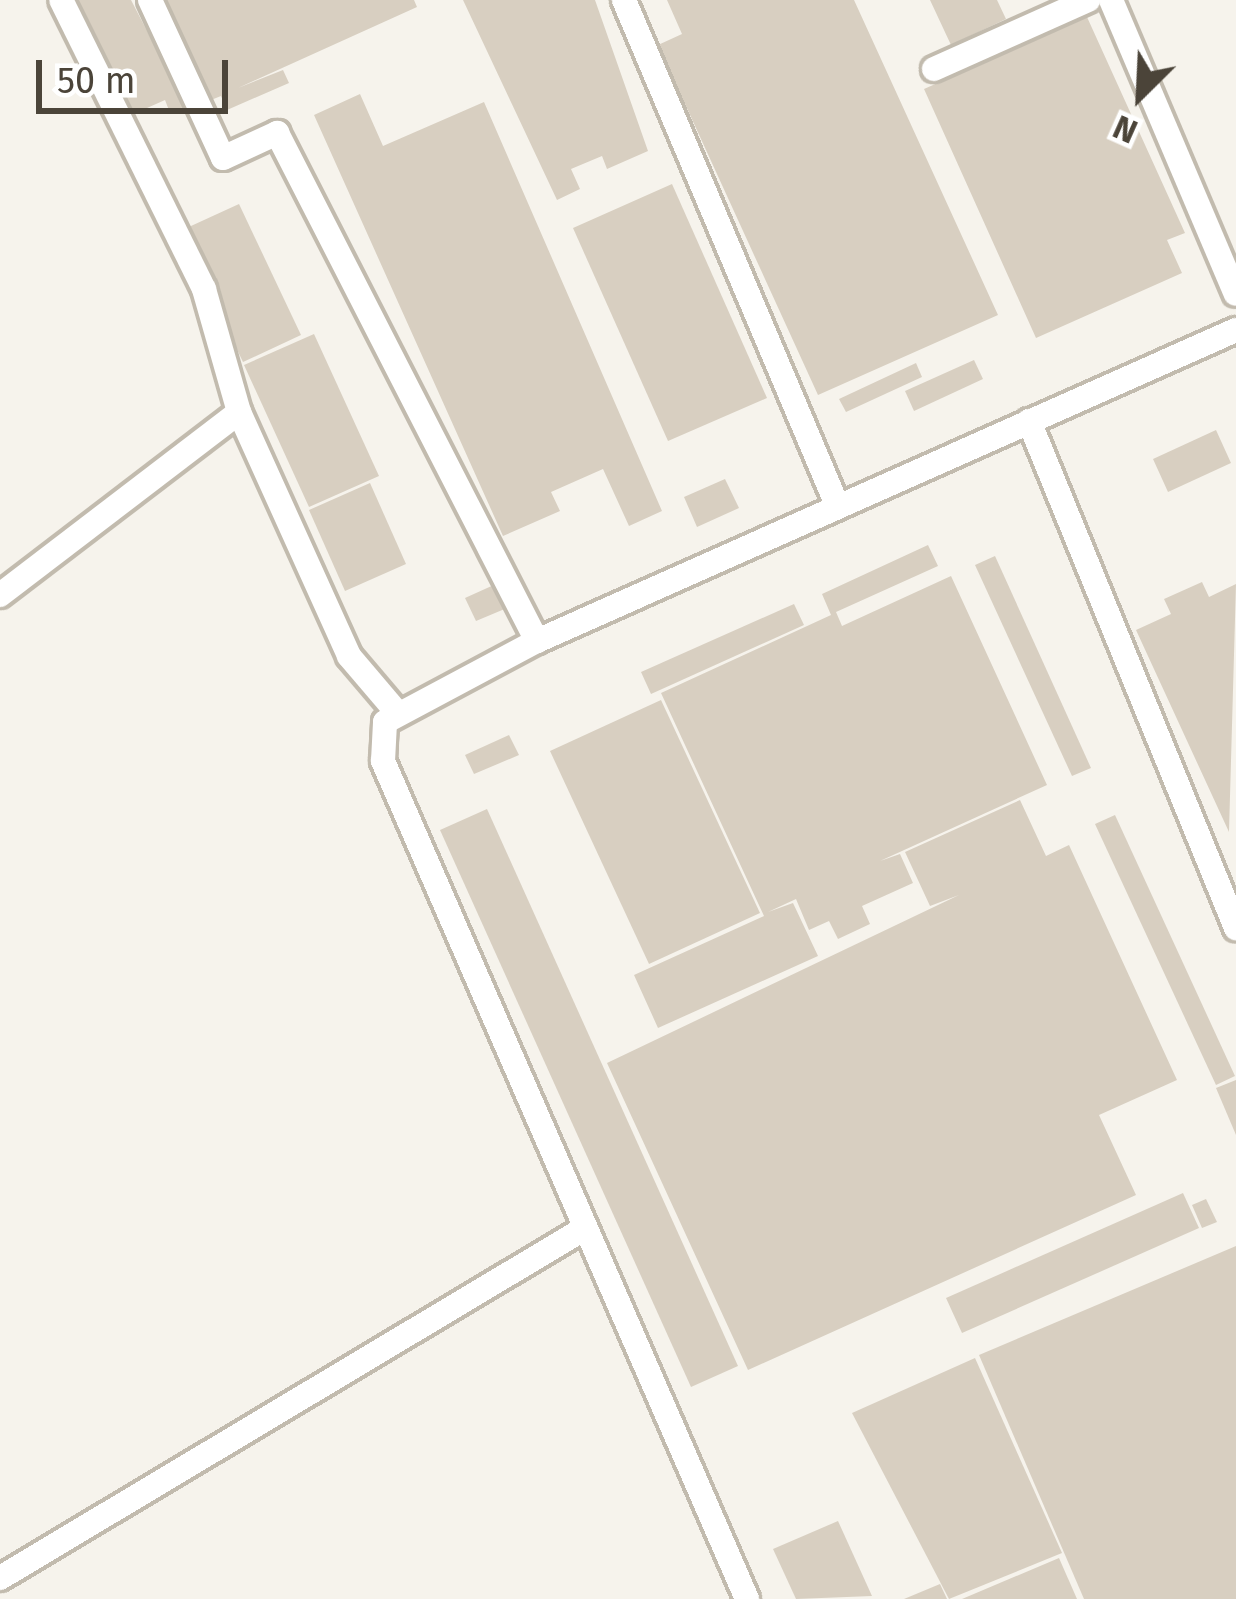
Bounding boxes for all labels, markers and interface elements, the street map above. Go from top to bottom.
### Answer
scale bar [42,36,234,110]
north arrow [1080,36,1200,156]
text: 50 m [57,59,136,103]
text: N [1107,106,1143,152]

